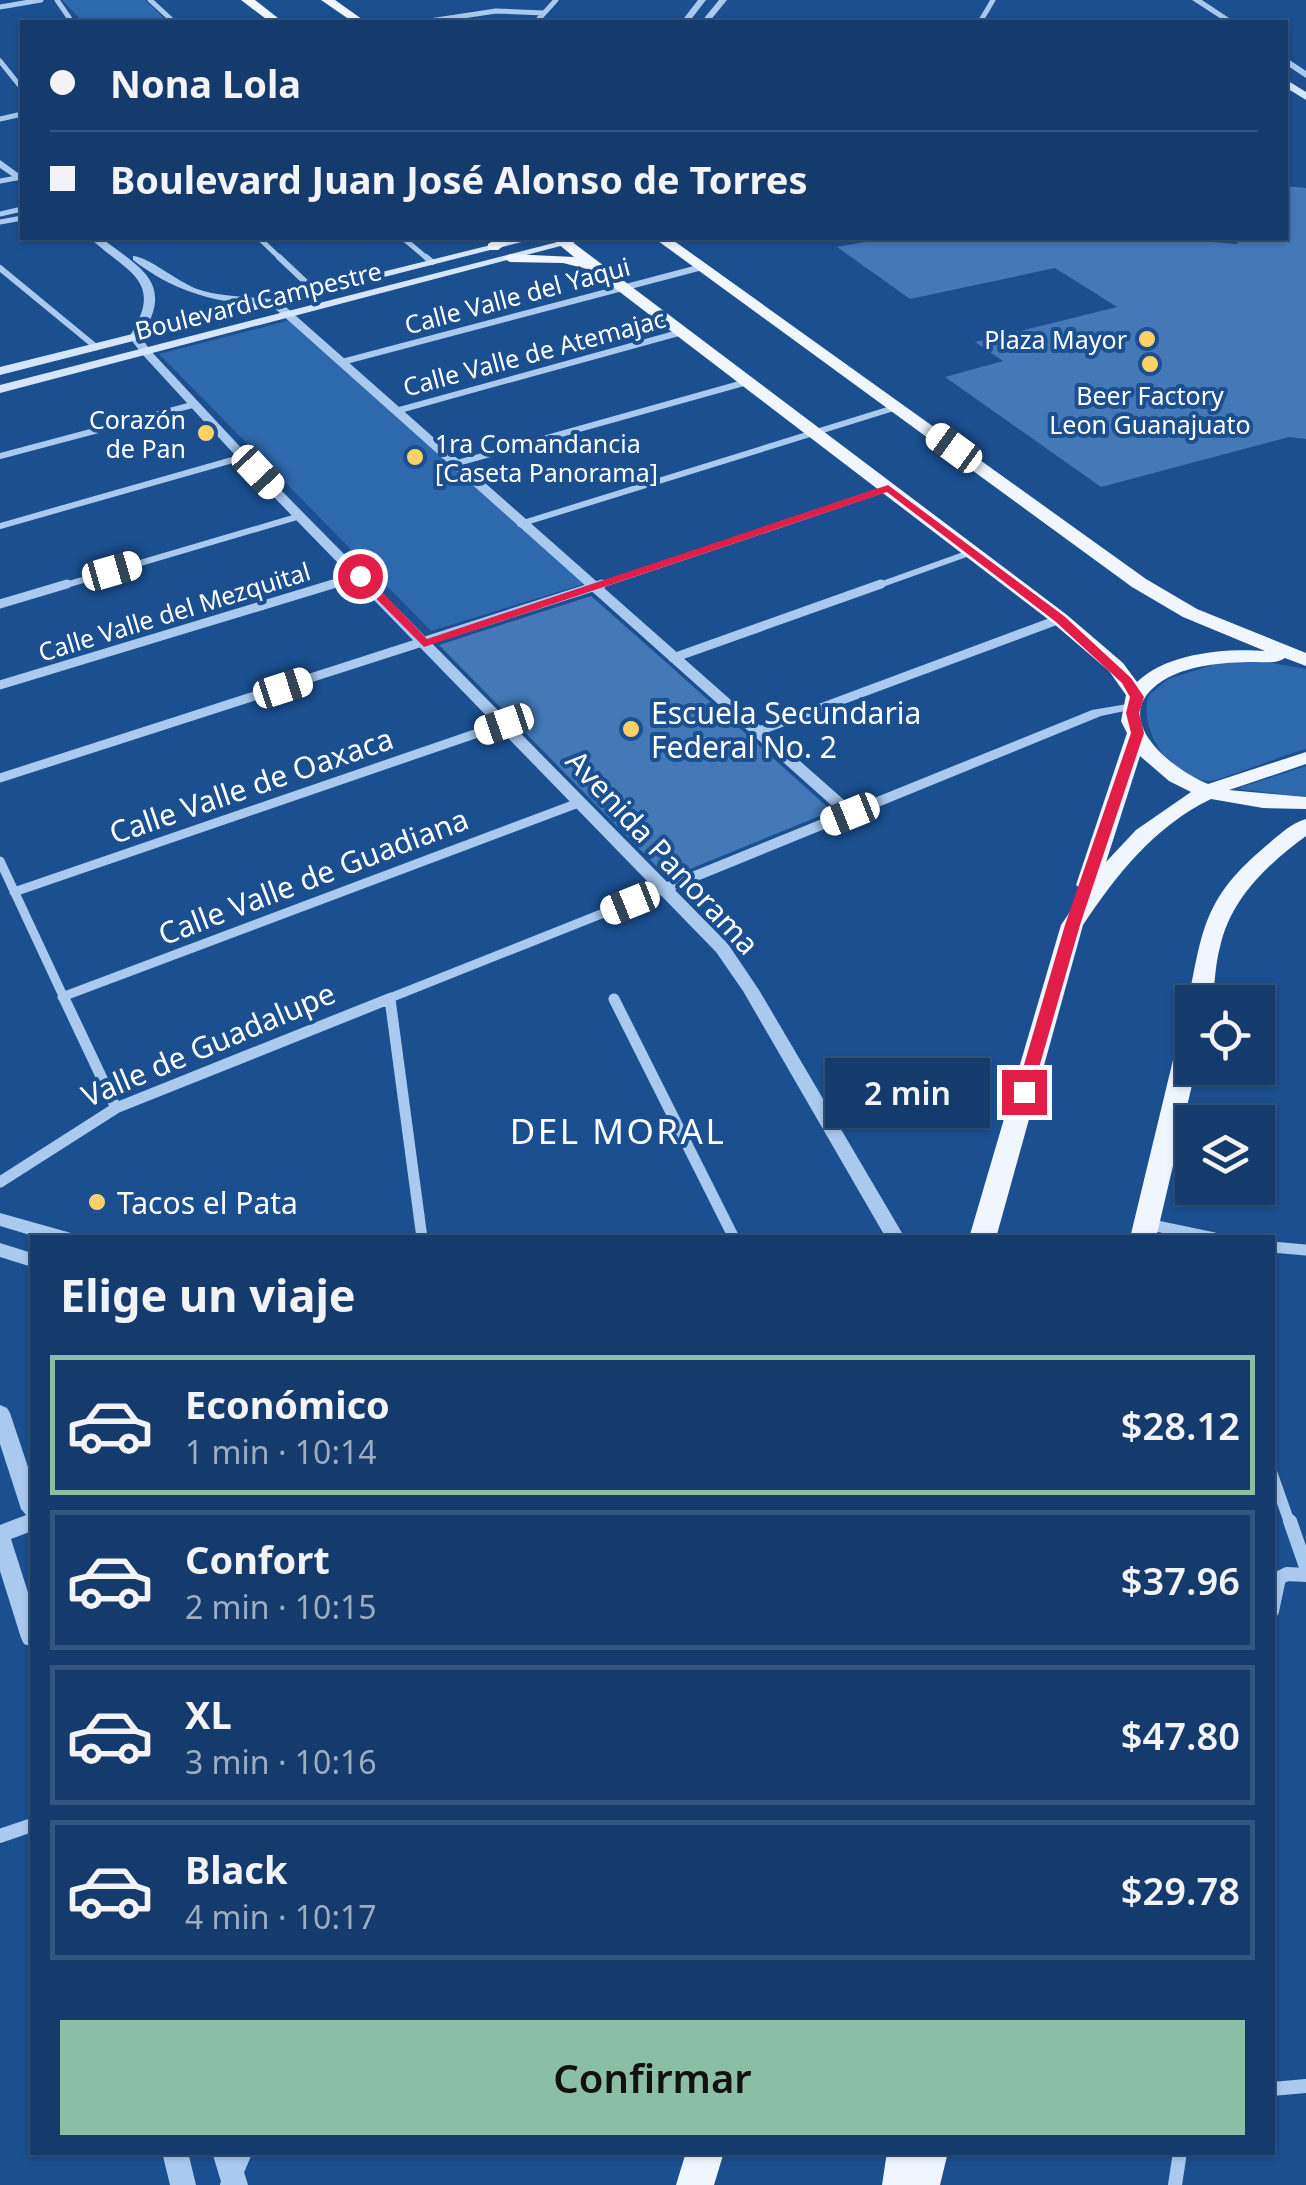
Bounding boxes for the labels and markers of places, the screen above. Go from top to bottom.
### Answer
place label: Plaza Mayor [984,322,1127,356]
marker: Plaza Mayor [1136,328,1158,350]
marker: Beer Factory Leon Guanajuato [1139,353,1161,375]
place label: Beer Factory Leon Guanajuato [1049,378,1251,441]
place label: Corazón de Pan [89,402,186,465]
marker: Corazón de Pan [195,422,217,444]
place label: 1ra Comandancia [Caseta Panorama] [435,426,658,489]
marker: 1ra Comandancia [Caseta Panorama] [404,446,426,468]
place label: Escuela Secundaria Federal No. 2 [651,692,921,767]
marker: Escuela Secundaria Federal No. 2 [620,718,642,740]
place label: Tacos el Pata [117,1182,298,1223]
marker: Tacos el Pata [86,1191,108,1213]

